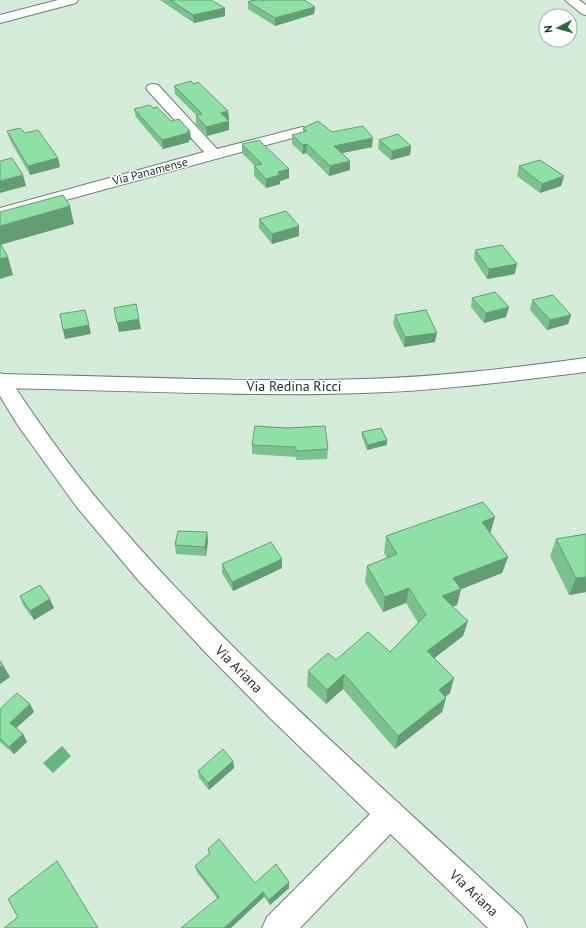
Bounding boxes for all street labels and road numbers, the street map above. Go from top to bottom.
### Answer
street label: Via Panamense [110,154,189,189]
street label: Via Redina Ricci [246,377,341,395]
street label: Via Ariana [211,641,267,697]
street label: Via Ariana [445,865,502,920]

